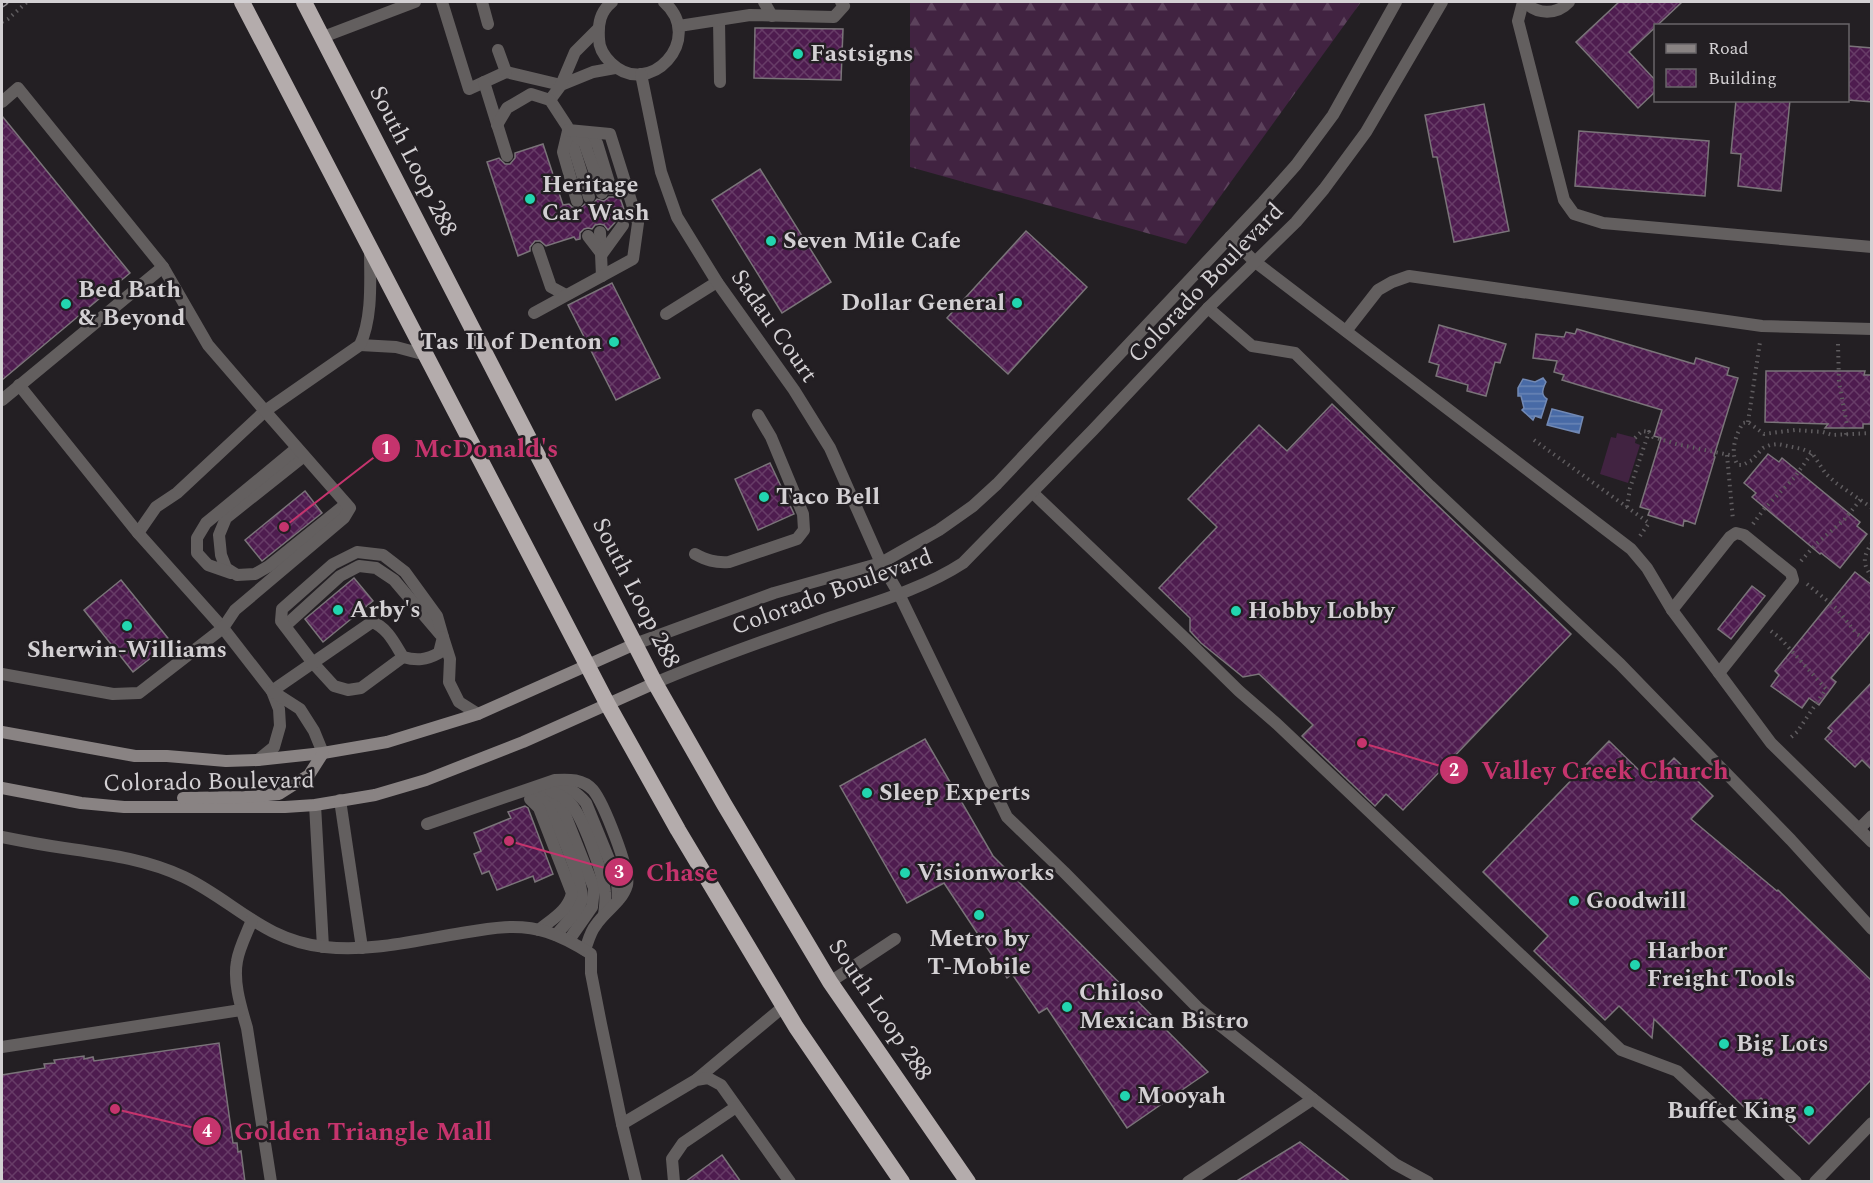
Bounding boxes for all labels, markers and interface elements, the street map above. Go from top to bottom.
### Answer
legend [1654,24,1849,102]
text: Road [1708,35,1749,62]
place label: Fastsigns [810,36,914,72]
marker: Fastsigns [791,47,805,61]
text: Building [1708,65,1777,92]
street label: South Loop 288 [360,79,466,243]
place label: Heritage Car Wash [542,167,650,231]
marker: Heritage Car Wash [523,192,537,206]
street label: Colorado Boulevard [1120,194,1292,372]
place label: Seven Mile Cafe [783,223,961,259]
marker: Seven Mile Cafe [764,234,778,248]
street label: Sadau Court [722,262,826,390]
place label: Bed Bath & Beyond [78,272,185,336]
place label: Dollar General [841,285,1005,321]
marker: Dollar General [1010,296,1024,310]
marker: Bed Bath & Beyond [59,297,73,311]
place label: Tas II of Denton [420,324,602,360]
marker: Tas II of Denton [607,335,621,349]
callout: McDonald's [371,426,570,470]
text: McDonald's [414,429,558,469]
text: 1 [381,435,391,462]
place label: Taco Bell [776,479,880,515]
marker: Taco Bell [757,490,771,504]
street label: South Loop 288 [583,511,689,675]
street label: Colorado Boulevard [726,539,938,645]
place label: Arby's [350,592,421,628]
place label: Hobby Lobby [1248,593,1396,629]
marker: Arby's [331,603,345,617]
marker: Hobby Lobby [1229,604,1243,618]
marker: Sherwin-Williams [120,619,134,633]
place label: Sherwin-Williams [27,632,227,668]
callout: Valley Creek Church [1439,748,1741,792]
text: Valley Creek Church [1481,751,1729,791]
text: 2 [1449,757,1459,784]
street label: Colorado Boulevard [103,762,315,802]
place label: Sleep Experts [879,775,1031,811]
marker: Sleep Experts [860,786,874,800]
callout: Chase [604,850,730,894]
text: Chase [646,853,718,893]
place label: Visionworks [917,855,1055,891]
text: 3 [614,859,624,886]
marker: Visionworks [898,866,912,880]
place label: Goodwill [1586,883,1687,919]
marker: Goodwill [1567,894,1581,908]
marker: Metro by T-Mobile [972,908,986,922]
place label: Metro by T-Mobile [927,921,1031,985]
street label: South Loop 288 [819,932,941,1088]
place label: Harbor Freight Tools [1647,933,1795,997]
marker: Harbor Freight Tools [1628,958,1642,972]
place label: Chiloso Mexican Bistro [1079,975,1249,1039]
marker: Chiloso Mexican Bistro [1060,1000,1074,1014]
place label: Big Lots [1736,1026,1828,1062]
marker: Big Lots [1717,1037,1731,1051]
place label: Mooyah [1137,1078,1226,1114]
marker: Mooyah [1118,1089,1132,1103]
place label: Buffet King [1667,1093,1797,1129]
marker: Buffet King [1802,1104,1816,1118]
callout: Golden Triangle Mall [192,1109,504,1153]
text: Golden Triangle Mall [234,1112,492,1152]
text: 4 [202,1118,212,1145]

